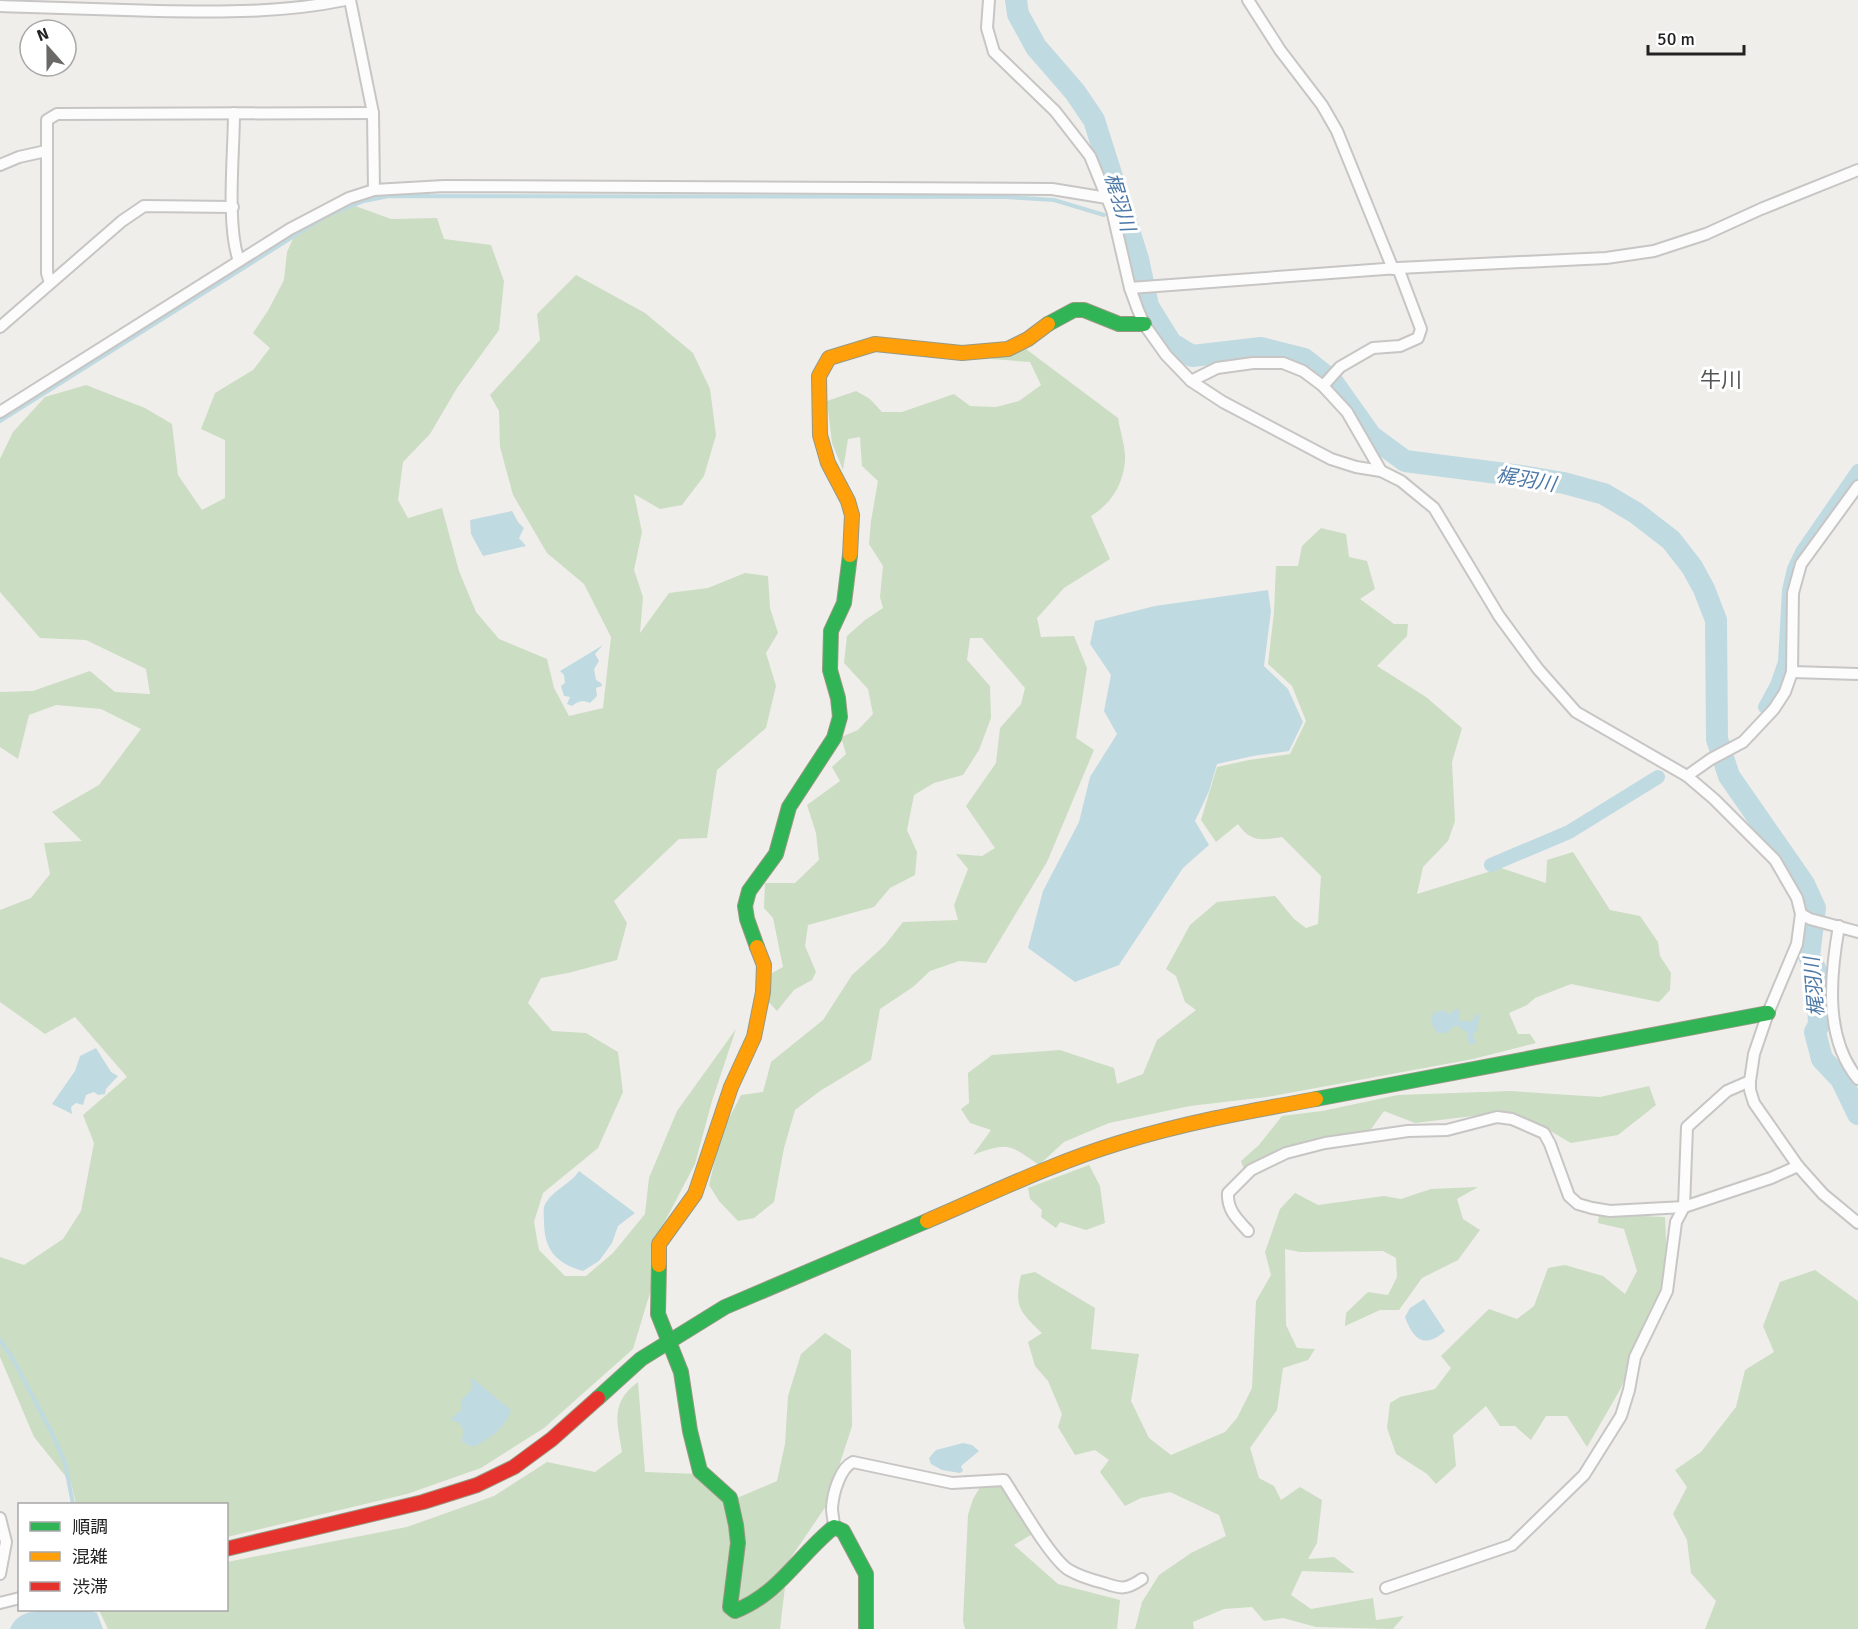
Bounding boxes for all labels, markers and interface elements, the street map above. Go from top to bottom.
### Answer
north arrow [18,18,78,78]
scale bar [1648,18,1744,56]
text: N [34,24,52,46]
text: 50 m [1657,28,1695,50]
water label: 梶羽川 [1099,170,1141,236]
district label: 牛川 [1700,367,1742,393]
water label: 梶羽川 [1494,462,1560,497]
water label: 梶羽川 [1799,954,1830,1018]
legend [18,1503,228,1611]
text: 順調 [72,1516,108,1538]
text: 混雑 [72,1546,108,1568]
text: 渋滞 [72,1576,108,1598]

